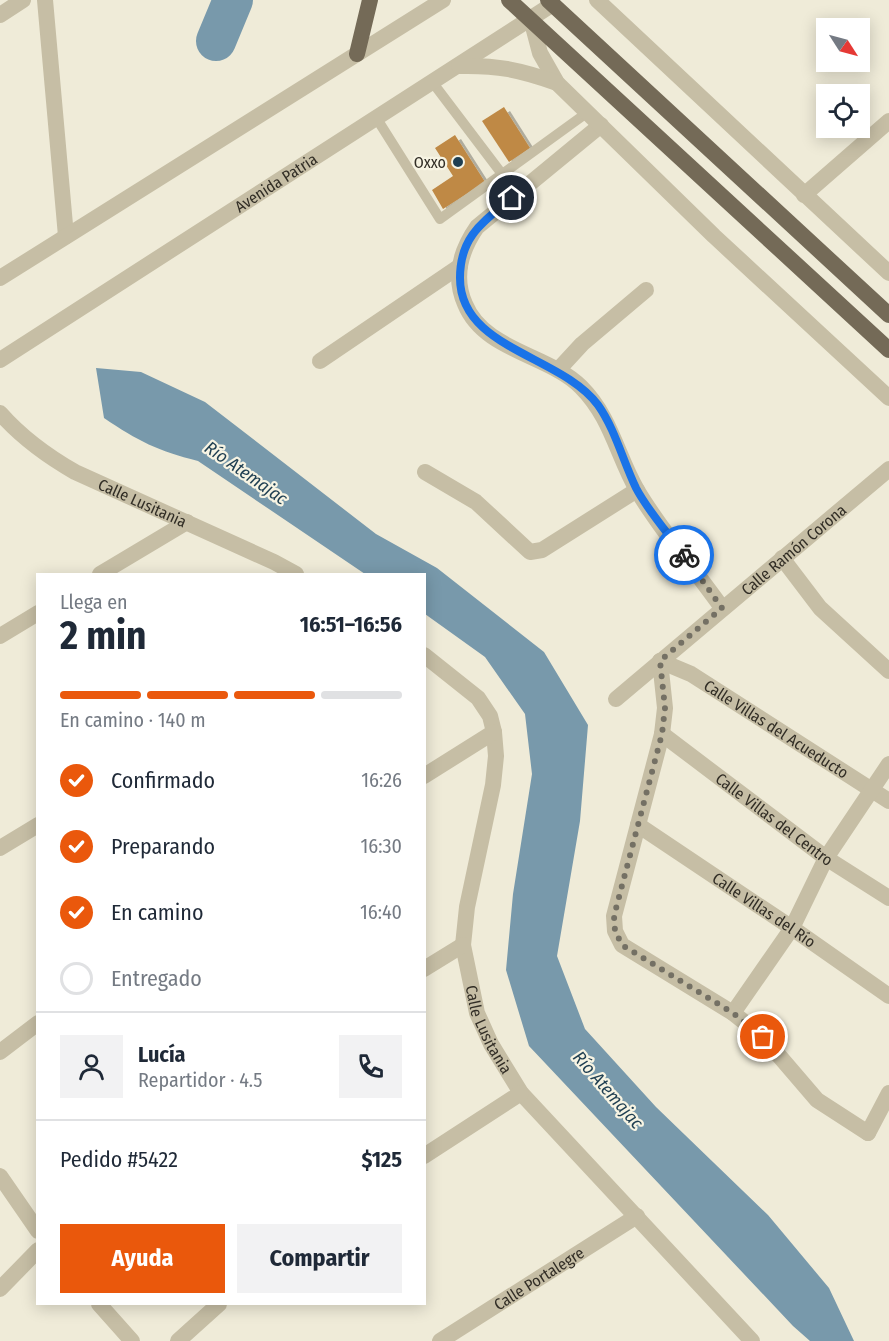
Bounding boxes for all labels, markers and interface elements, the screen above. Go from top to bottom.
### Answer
north arrow [816,18,870,72]
map controls [816,18,870,138]
button: locate [816,84,870,138]
street label: Avenida Patria [231,149,321,216]
place label: Oxxo [414,153,446,172]
marker: Oxxo [451,155,465,169]
pin [486,172,537,223]
icon: home [495,181,528,214]
water label: Río Atemajac [200,436,292,510]
street label: Calle Lusitania [95,475,190,531]
street label: Calle Ramón Corona [737,500,850,599]
courier [654,525,714,585]
icon: bike [668,539,701,572]
text: Llega en [60,590,128,614]
text: 16:51–16:56 [300,611,402,638]
text: 2 min [60,613,146,659]
street label: Calle Villas del Acueducto [700,676,852,782]
text: En camino · 140 m [60,708,206,732]
icon: check [60,764,93,797]
text: Confirmado [111,767,215,794]
text: 16:26 [361,768,402,792]
street label: Calle Villas del Centro [712,769,836,870]
icon: check [60,830,93,863]
text: Preparando [111,833,215,860]
text: 16:30 [360,834,402,858]
street label: Calle Villas del Río [709,869,819,952]
icon: check [60,896,93,929]
text: En camino [111,899,203,926]
text: 16:40 [360,900,402,924]
text: Entregado [111,965,202,992]
street label: Calle Lusitania [461,983,516,1077]
pin [737,1011,788,1062]
icon: bag [746,1020,779,1053]
button: person [60,1035,123,1098]
button: phone [339,1035,402,1098]
text: Lucía [138,1041,186,1068]
water label: Río Atemajac [568,1047,648,1134]
text: Repartidor · 4.5 [138,1068,262,1092]
text: Pedido #5422 [60,1146,178,1173]
text: $125 [362,1146,402,1173]
button: Ayuda [60,1224,225,1293]
button: Compartir [237,1224,402,1293]
street label: Calle Portalegre [490,1243,588,1314]

